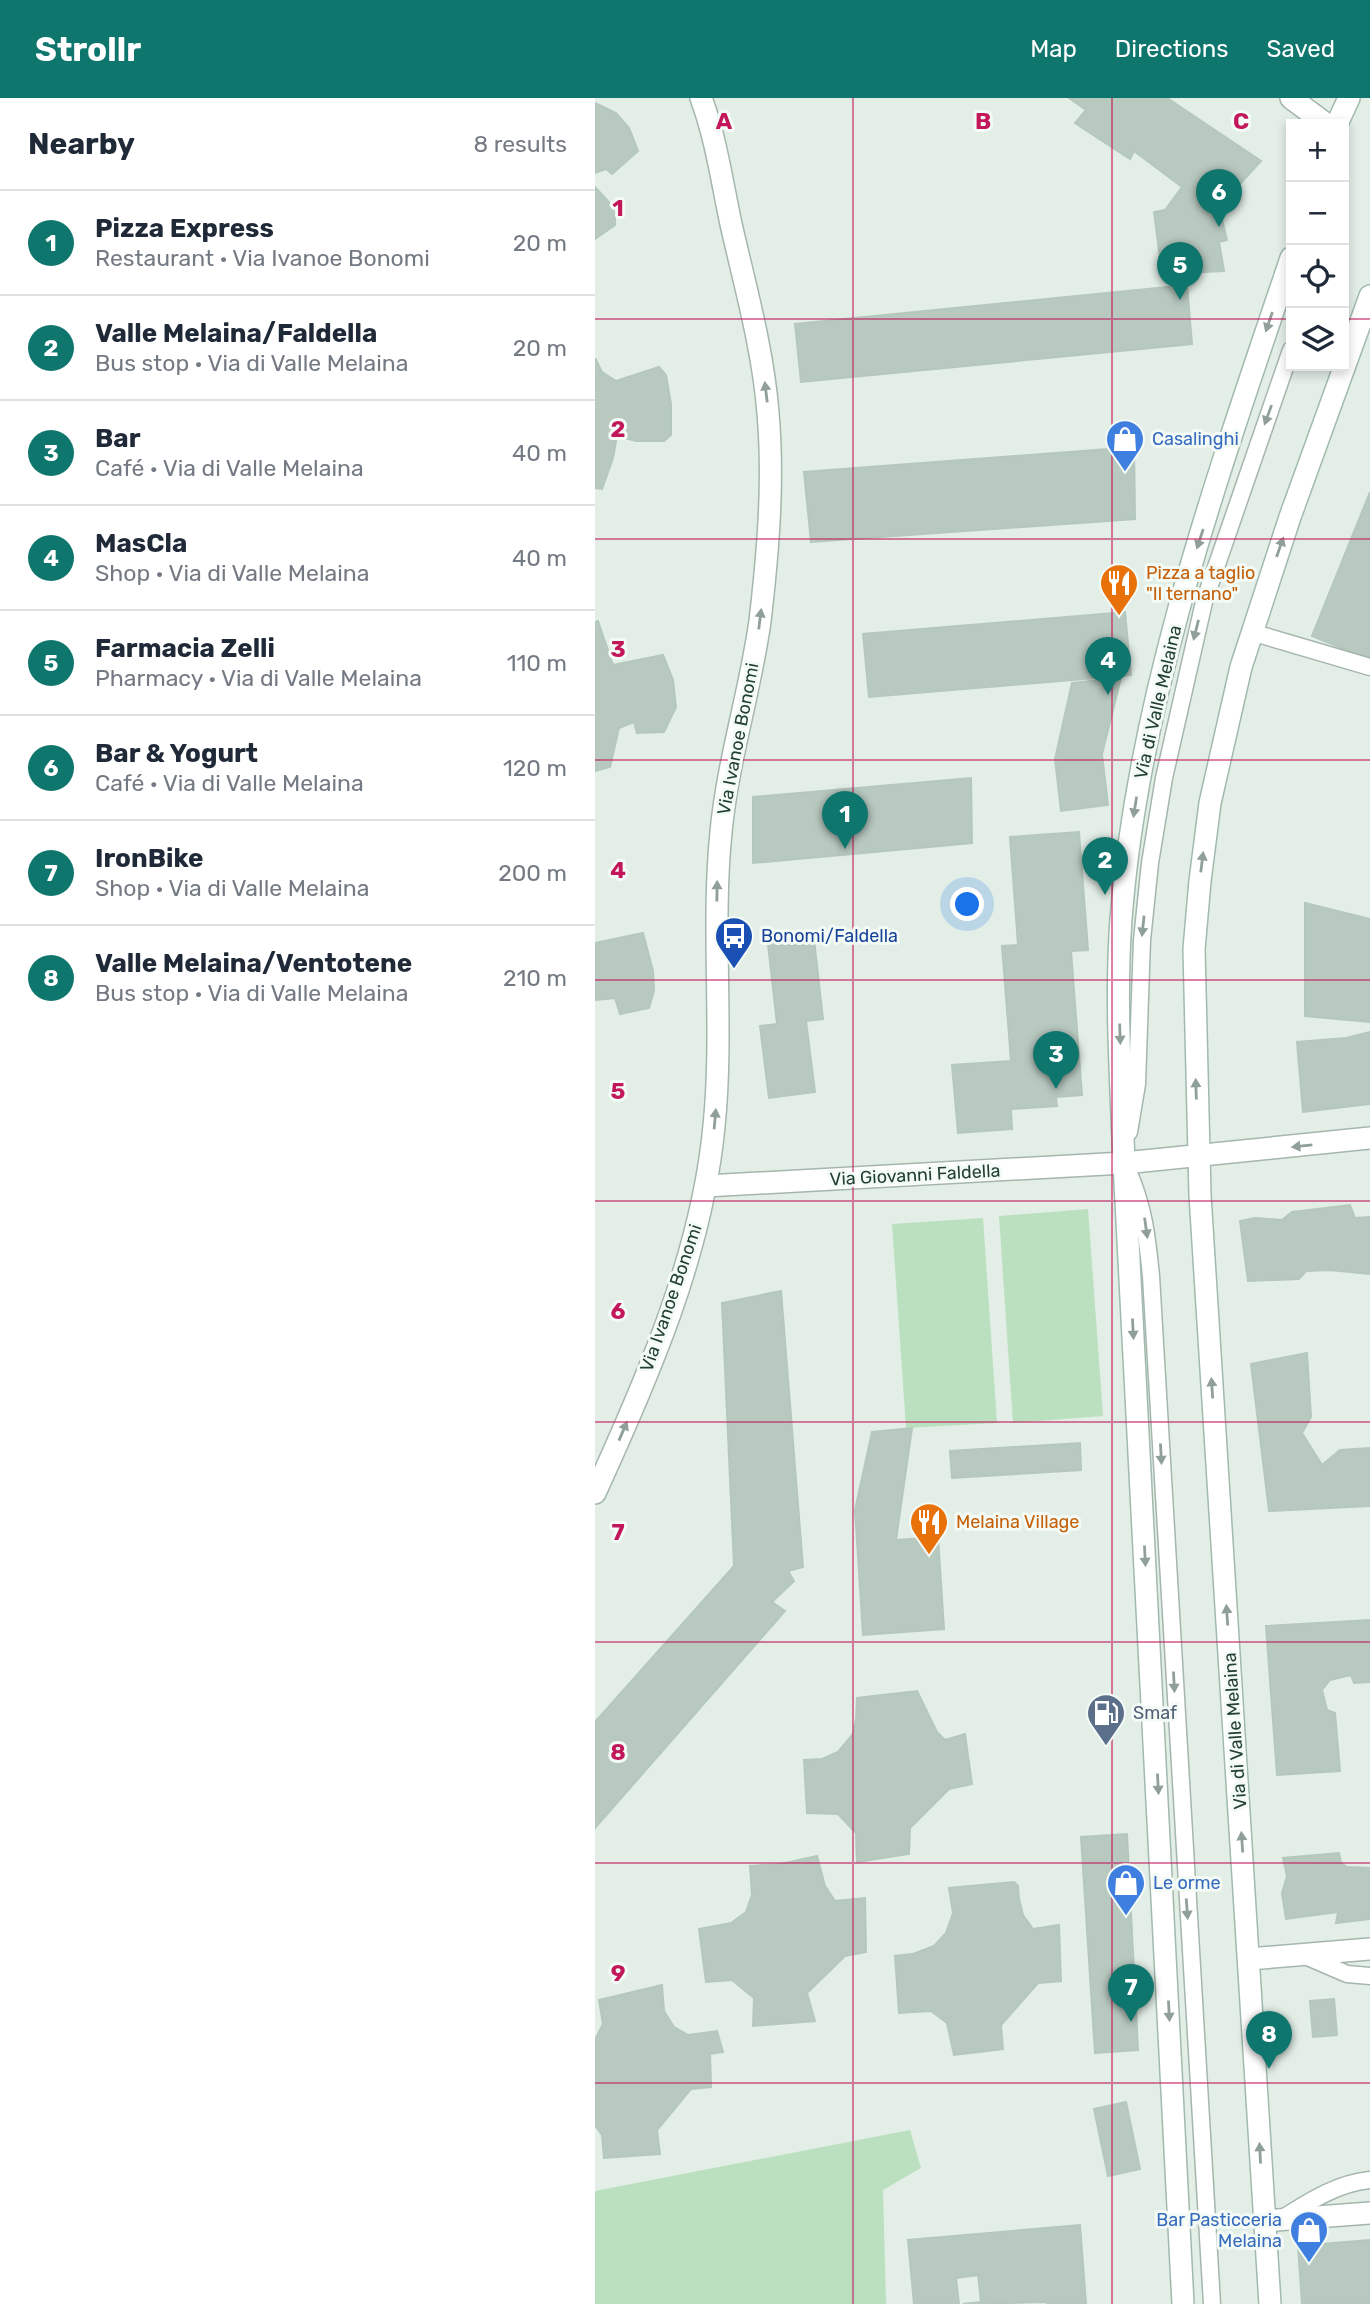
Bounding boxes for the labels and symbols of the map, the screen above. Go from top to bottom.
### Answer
text: A [716,107,733,135]
text: B [975,107,991,135]
text: C [1233,107,1249,135]
pin: 6 [1196,169,1242,227]
text: 1 [612,194,624,222]
pin: 5 [1157,242,1203,300]
one-way arrow [1263,312,1274,333]
one-way arrow [760,381,771,403]
one-way arrow [1263,404,1274,425]
text: 2 [611,415,625,443]
shop icon: Casalinghi [1104,418,1146,473]
place label: Casalinghi [1152,428,1239,450]
one-way arrow [1194,529,1205,550]
one-way arrow [1275,536,1286,557]
restaurant icon: Pizza a taglio "Il ternano" [1098,562,1140,617]
place label: Pizza a taglio "Il ternano" [1146,562,1255,605]
one-way arrow [754,607,765,629]
one-way arrow [1190,619,1201,641]
street label: Via di Valle Melaina [1130,623,1186,781]
text: 3 [610,635,626,663]
pin: 4 [1085,637,1131,695]
street label: Via Ivanoe Bonomi [712,661,764,817]
pin: 1 [822,791,868,849]
one-way arrow [1130,797,1141,819]
pin: 2 [1082,837,1128,895]
one-way arrow [1196,851,1207,873]
text: 4 [610,856,626,884]
one-way arrow [711,880,723,902]
your location [950,887,984,921]
bus stop icon: Bonomi/Faldella [713,915,755,970]
one-way arrow [1138,915,1149,937]
place label: Bonomi/Faldella [761,925,898,947]
one-way arrow [1114,1023,1125,1045]
pin: 3 [1033,1031,1079,1089]
text: 5 [611,1077,626,1105]
one-way arrow [1190,1078,1202,1100]
one-way arrow [710,1107,721,1129]
one-way arrow [1291,1140,1313,1151]
street label: Via Giovanni Faldella [829,1160,1001,1190]
one-way arrow [1141,1217,1152,1239]
street label: Via Ivanoe Bonomi [635,1221,707,1375]
text: 6 [611,1297,626,1325]
one-way arrow [1128,1319,1139,1341]
one-way arrow [1207,1376,1218,1398]
one-way arrow [618,1420,629,1441]
one-way arrow [1156,1444,1167,1466]
restaurant icon: Melaina Village [908,1501,950,1556]
place label: Melaina Village [956,1511,1079,1533]
text: 7 [611,1518,625,1546]
one-way arrow [1140,1546,1151,1568]
one-way arrow [1221,1603,1232,1625]
street label: Via di Valle Melaina [1219,1652,1251,1810]
one-way arrow [1169,1671,1180,1693]
fuel station icon: Smaf [1085,1692,1127,1747]
place label: Smaf [1133,1702,1177,1724]
text: 8 [610,1738,626,1766]
one-way arrow [1152,1773,1163,1795]
one-way arrow [1236,1830,1247,1852]
shop icon: Le orme [1105,1862,1147,1917]
place label: Le orme [1153,1872,1221,1894]
one-way arrow [1182,1898,1193,1920]
text: 9 [611,1959,625,1987]
pin: 7 [1108,1964,1154,2022]
one-way arrow [1164,2000,1175,2022]
pin: 8 [1246,2011,1292,2069]
one-way arrow [1254,2142,1265,2164]
place label: Bar Pasticceria Melaina [1156,2209,1282,2252]
shop icon: Bar Pasticceria Melaina [1288,2209,1330,2264]

